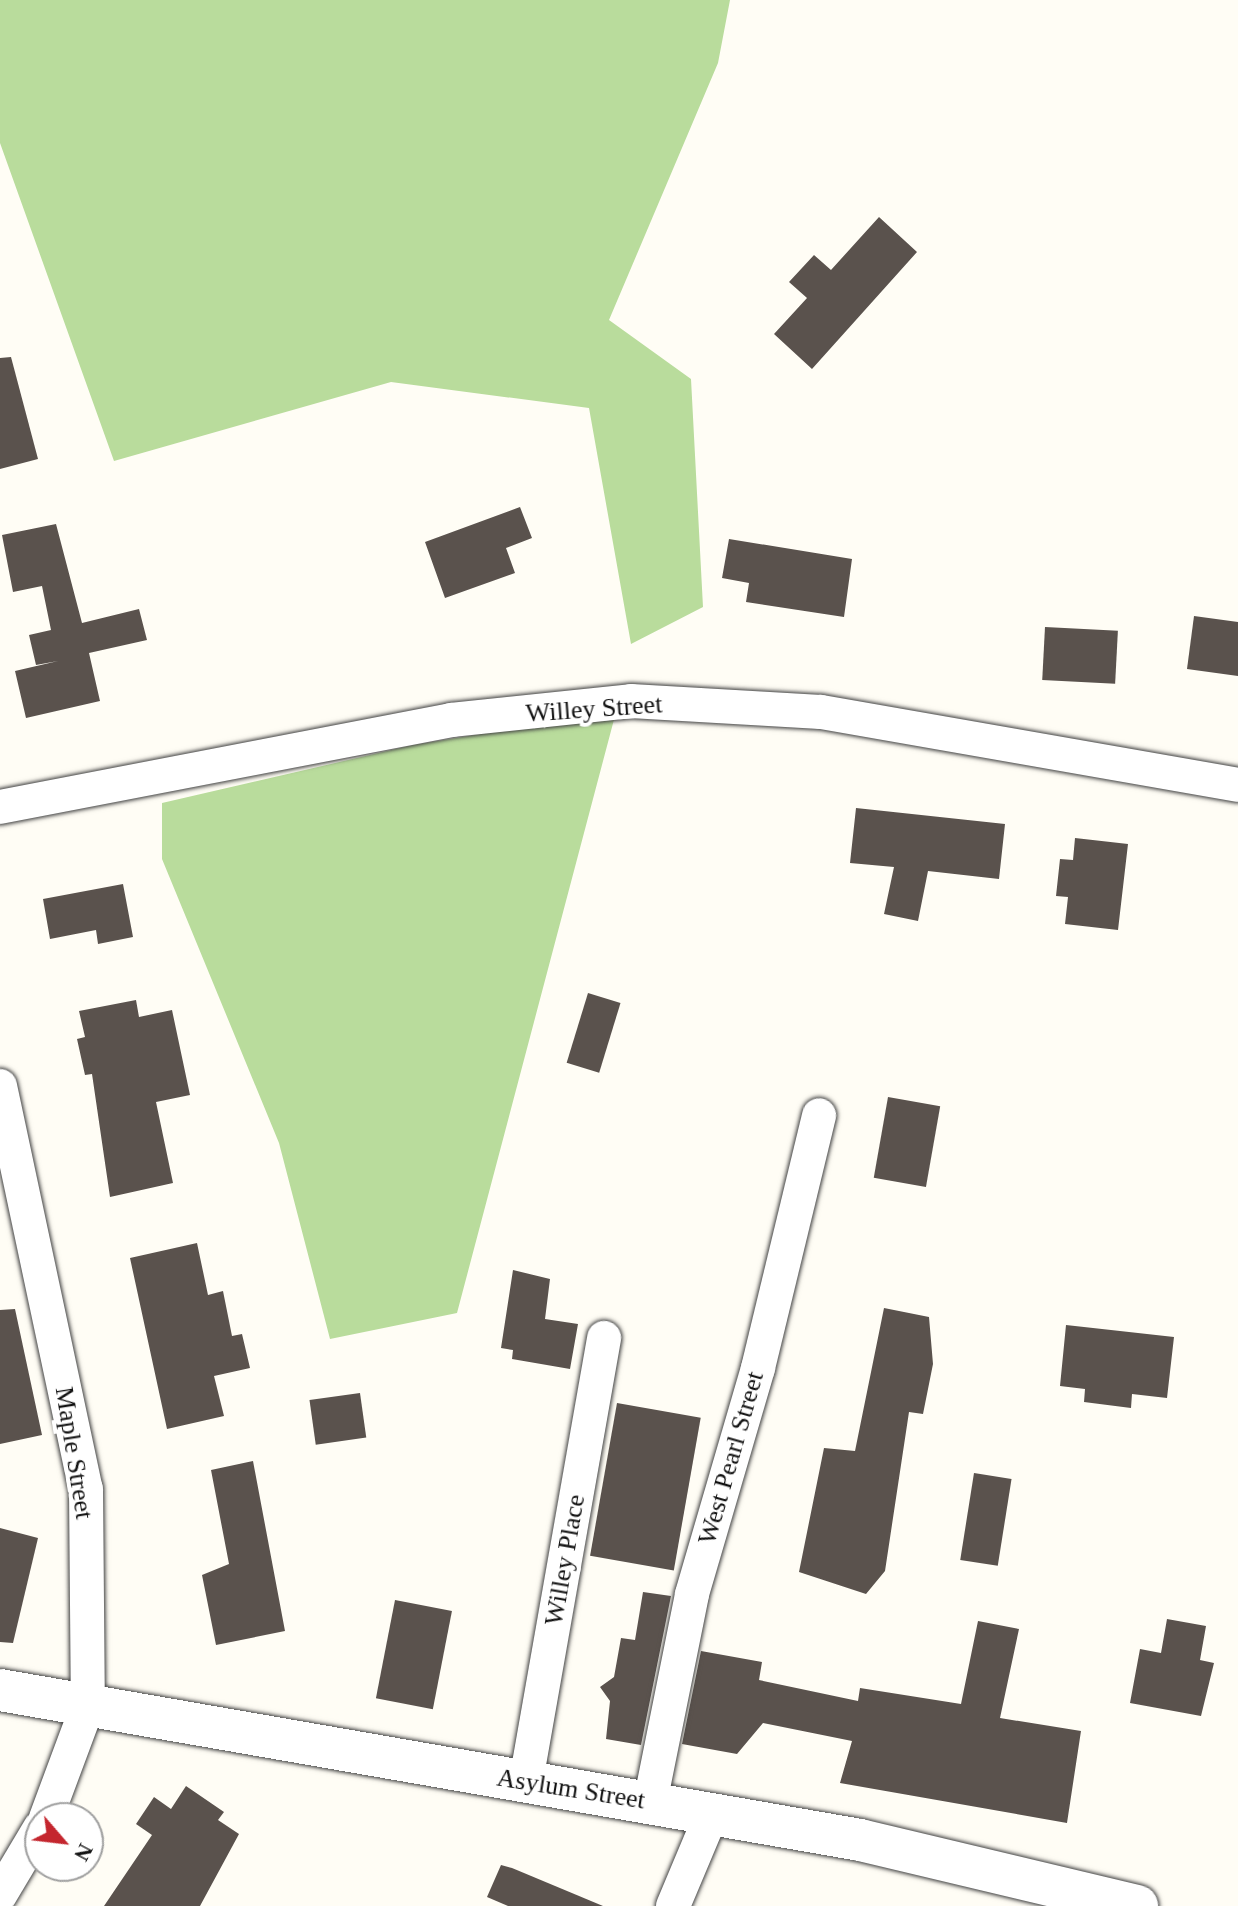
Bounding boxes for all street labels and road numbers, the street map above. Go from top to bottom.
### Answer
street label: Willey Street [525,689,663,729]
street label: West Pearl Street [691,1368,771,1548]
street label: Maple Street [48,1385,100,1521]
street label: Willey Place [538,1492,592,1628]
street label: Asylum Street [495,1762,647,1816]

